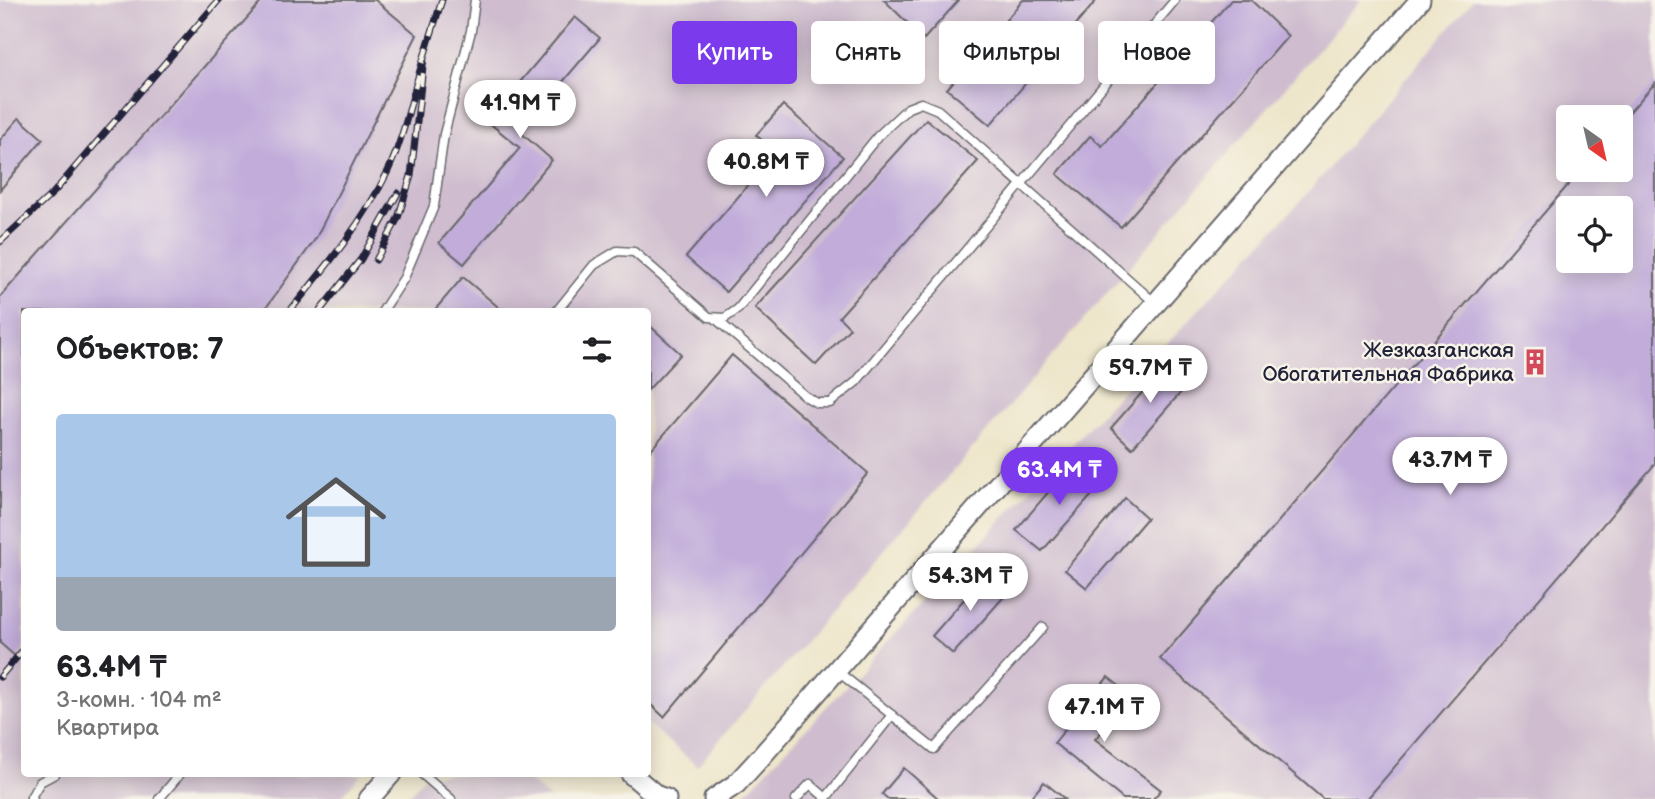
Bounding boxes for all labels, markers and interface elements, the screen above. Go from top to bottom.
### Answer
chip: Купить [672,21,797,84]
chip: Снять [811,21,925,84]
chip: Фильтры [939,21,1084,84]
chip: Новое [1098,21,1215,84]
pin: 41.9M ₸ [455,80,585,140]
text: 41.9M ₸ [480,89,560,117]
north arrow [1556,105,1633,182]
map controls [1556,105,1633,273]
pin: 40.8M ₸ [701,140,831,199]
text: 40.8M ₸ [723,148,809,176]
button: locate [1556,196,1633,273]
icon: filters [578,331,616,369]
text: Объектов: 7 [56,332,224,368]
place label: Жезказганская Обогатительная Фабрика [1262,338,1515,387]
pin: 59.7M ₸ [1085,346,1215,405]
building icon: Жезказганская Обогатительная Фабрика [1520,347,1550,377]
text: 59.7M ₸ [1108,354,1192,382]
pin: 43.7M ₸ [1385,438,1515,497]
text: 43.7M ₸ [1408,446,1492,474]
pin: 63.4M ₸ [994,448,1124,507]
text: 63.4M ₸ [1017,456,1101,484]
icon: home [273,459,399,585]
pin: 54.3M ₸ [905,554,1035,613]
text: 54.3M ₸ [928,562,1012,590]
text: 63.4M ₸ [56,650,166,686]
pin: 47.1M ₸ [1039,684,1169,744]
text: 3-комн. · 104 m² [56,686,222,714]
text: 47.1M ₸ [1064,693,1144,721]
text: Квартира [56,714,159,742]

